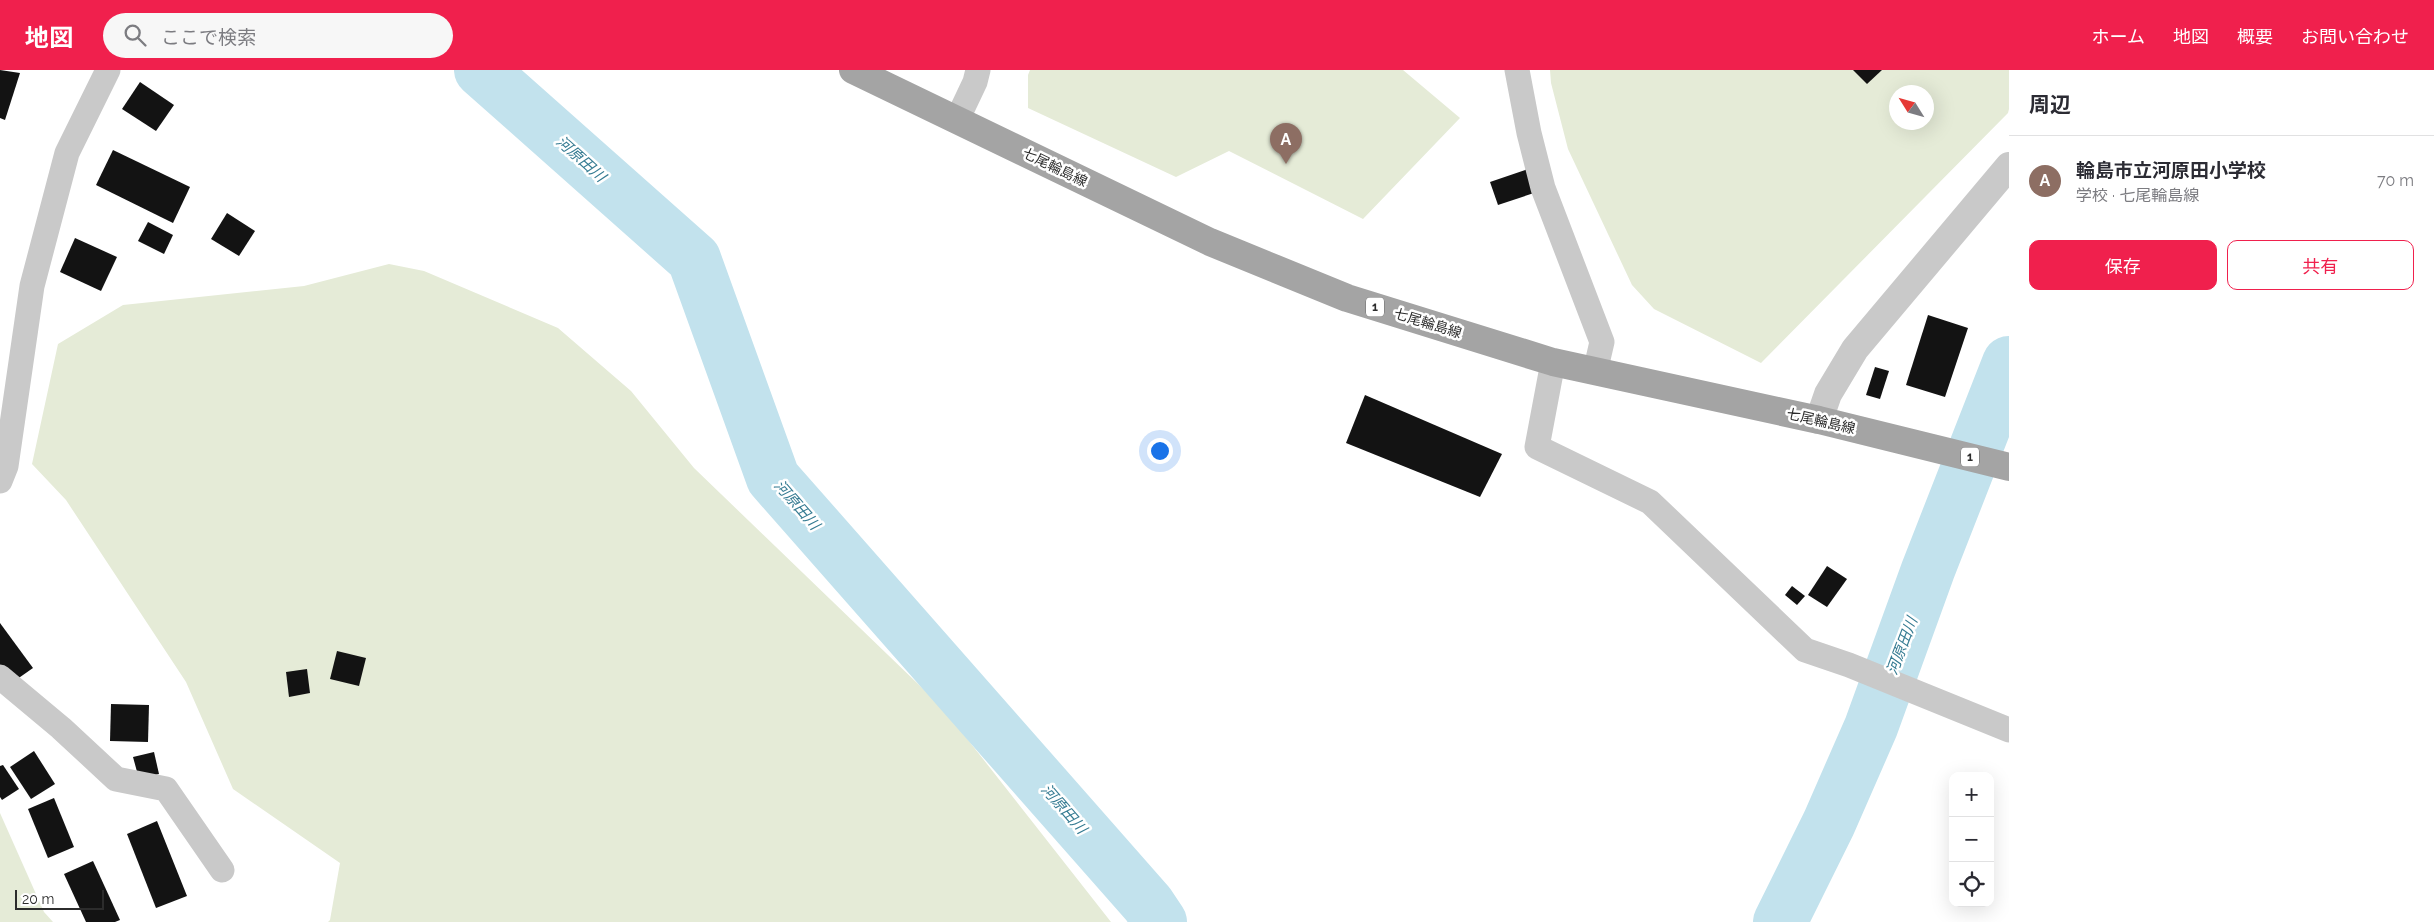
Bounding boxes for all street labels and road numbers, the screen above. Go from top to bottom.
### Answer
street label: 七尾輪島線 [1020,144,1090,190]
road number: 1 [1366,298,1384,316]
street label: 七尾輪島線 [1392,305,1464,341]
street label: 七尾輪島線 [1785,405,1857,437]
road number: 1 [1961,448,1979,467]

